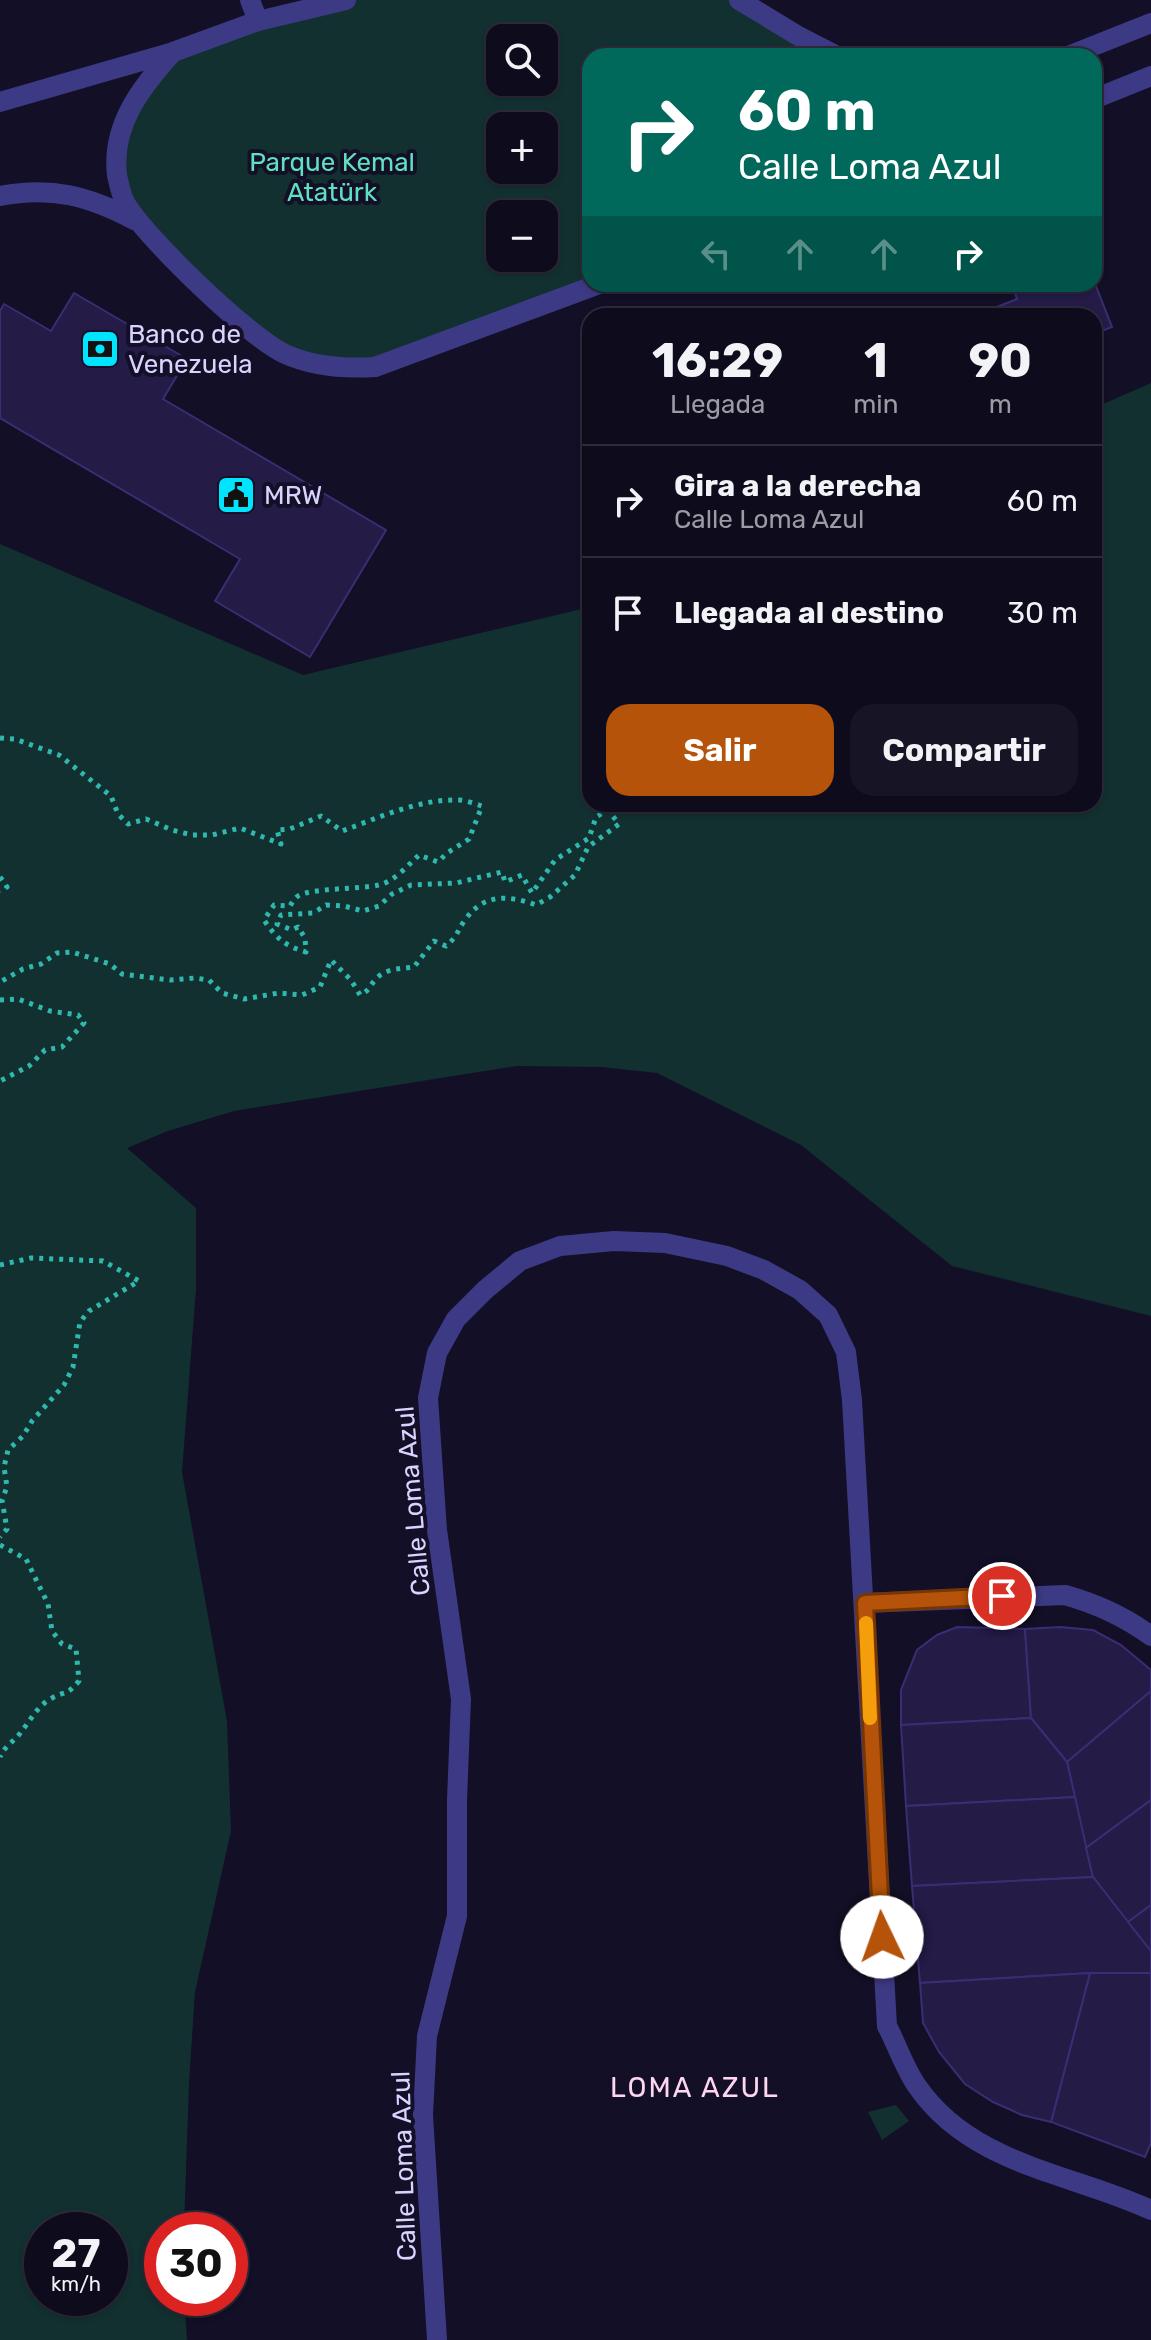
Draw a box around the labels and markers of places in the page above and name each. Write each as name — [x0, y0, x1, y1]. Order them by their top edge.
place label: Banco de Venezuela — [128, 319, 253, 380]
bank icon: Banco de Venezuela — [79, 328, 121, 370]
public building icon: MRW — [215, 474, 257, 516]
place label: MRW — [264, 480, 322, 511]
pin — [968, 1562, 1036, 1630]

